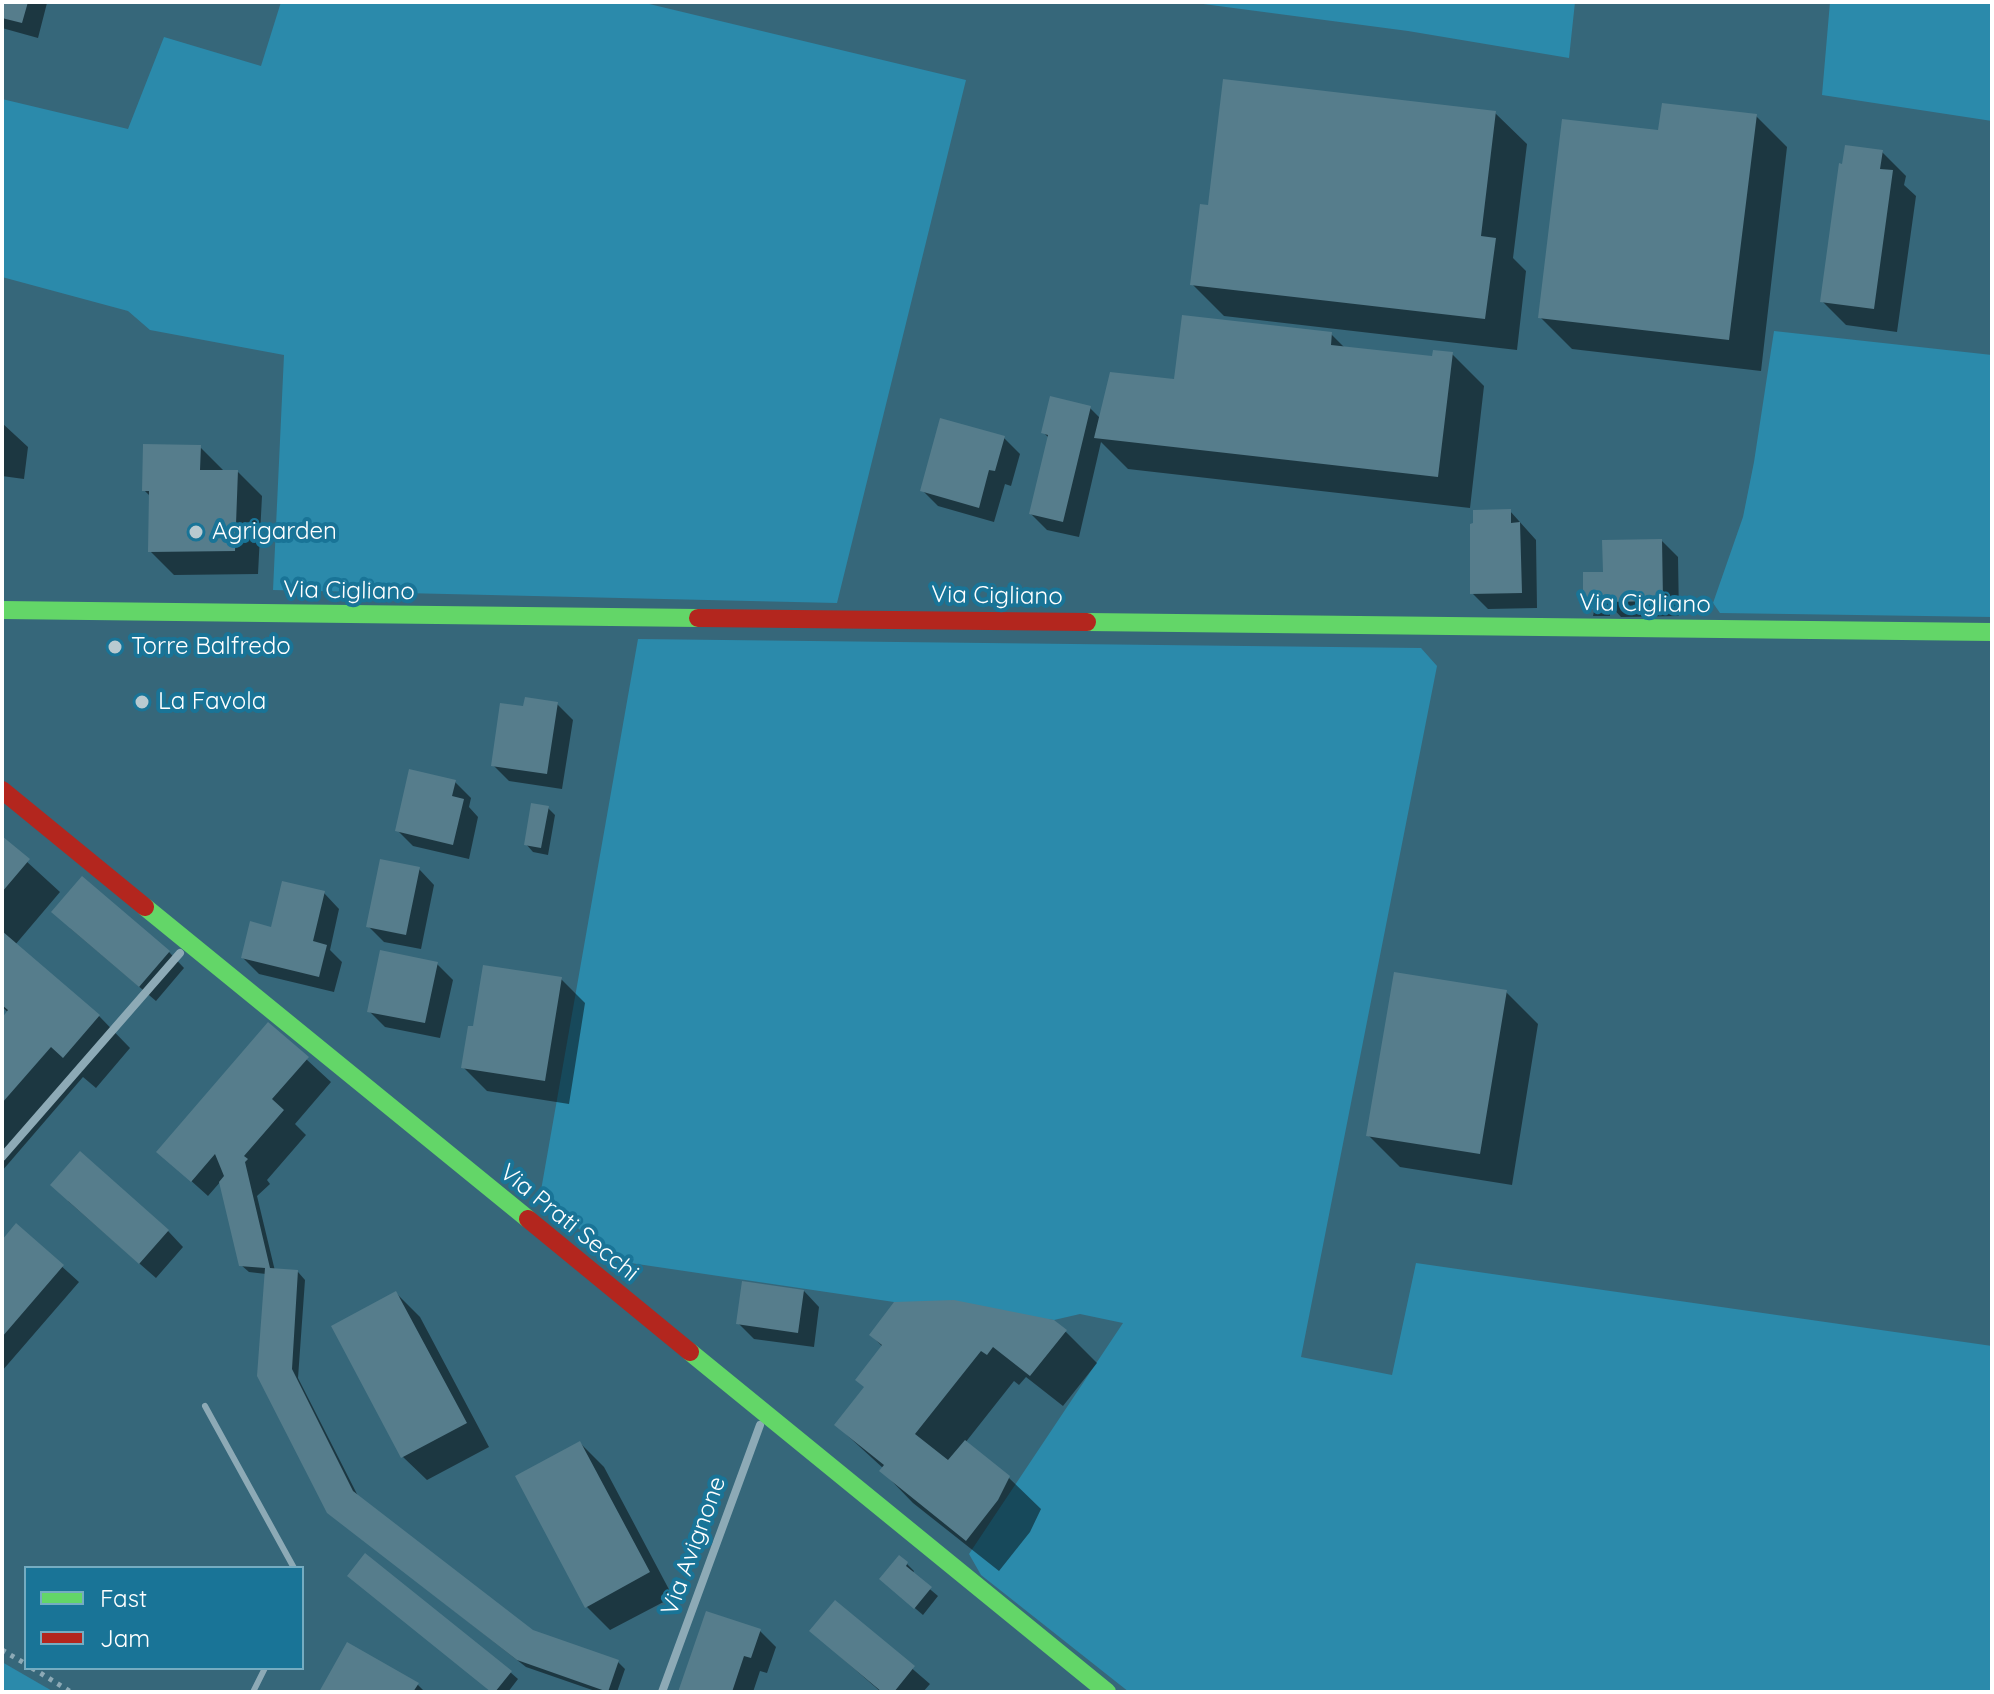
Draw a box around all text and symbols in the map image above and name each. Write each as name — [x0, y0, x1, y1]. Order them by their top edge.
place label: Agrigarden — [212, 518, 337, 546]
marker: Agrigarden — [187, 523, 205, 541]
street label: Via Cigliano — [283, 575, 415, 607]
street label: Via Cigliano — [931, 580, 1063, 612]
street label: Via Cigliano — [1579, 588, 1711, 620]
place label: Torre Balfredo — [131, 633, 291, 661]
marker: Torre Balfredo — [106, 638, 124, 656]
place label: La Favola — [158, 688, 266, 716]
marker: La Favola — [133, 693, 151, 711]
street label: Via Prati Secchi — [494, 1158, 644, 1288]
street label: Via Avignone — [656, 1473, 732, 1619]
legend — [24, 1566, 304, 1670]
text: Fast — [100, 1583, 147, 1613]
text: Jam — [100, 1623, 150, 1653]

